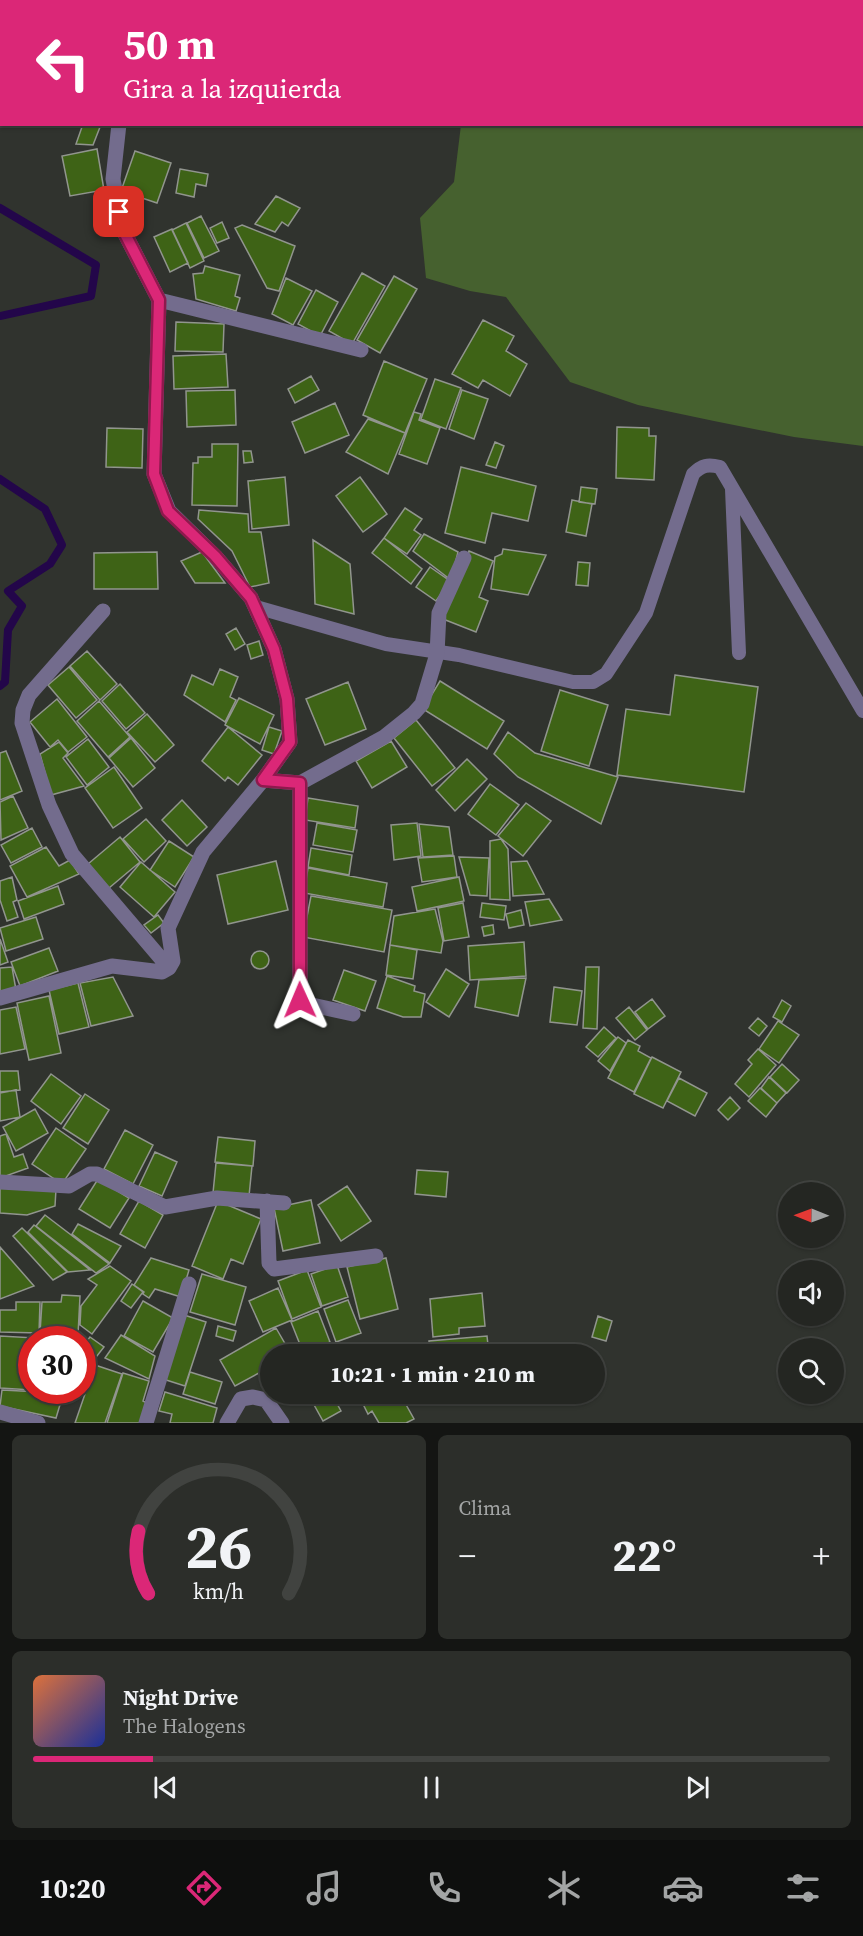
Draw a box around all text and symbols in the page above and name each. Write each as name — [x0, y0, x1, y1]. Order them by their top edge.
text: 50 m — [123, 15, 216, 73]
icon: left — [24, 24, 102, 102]
text: Gira a la izquierda — [123, 70, 341, 107]
pin — [93, 186, 144, 237]
icon: arrive — [102, 195, 135, 228]
position arrow — [268, 968, 332, 1032]
north arrow — [778, 1182, 844, 1248]
map controls — [778, 1182, 844, 1404]
button: sound — [778, 1260, 844, 1326]
speed limit sign: 30 — [18, 1326, 96, 1404]
button: search — [778, 1338, 844, 1404]
text: 10:21 · 1 min · 210 m — [330, 1359, 535, 1389]
text: Clima — [459, 1494, 511, 1522]
text: 26 — [185, 1503, 253, 1589]
text: 22° — [612, 1524, 676, 1586]
text: − — [459, 1533, 476, 1578]
text: + — [812, 1533, 830, 1578]
text: km/h — [193, 1577, 244, 1606]
text: Night Drive — [123, 1682, 238, 1712]
text: The Halogens — [123, 1712, 246, 1740]
icon: previous — [149, 1771, 182, 1804]
icon: pause — [415, 1771, 448, 1804]
icon: next — [681, 1771, 714, 1804]
icon: directions — [183, 1867, 225, 1909]
icon: music — [303, 1867, 345, 1909]
icon: phone — [423, 1867, 465, 1909]
icon: climate — [543, 1867, 585, 1909]
icon: car — [662, 1867, 704, 1909]
icon: filters — [782, 1867, 824, 1909]
text: 10:20 — [39, 1870, 106, 1907]

